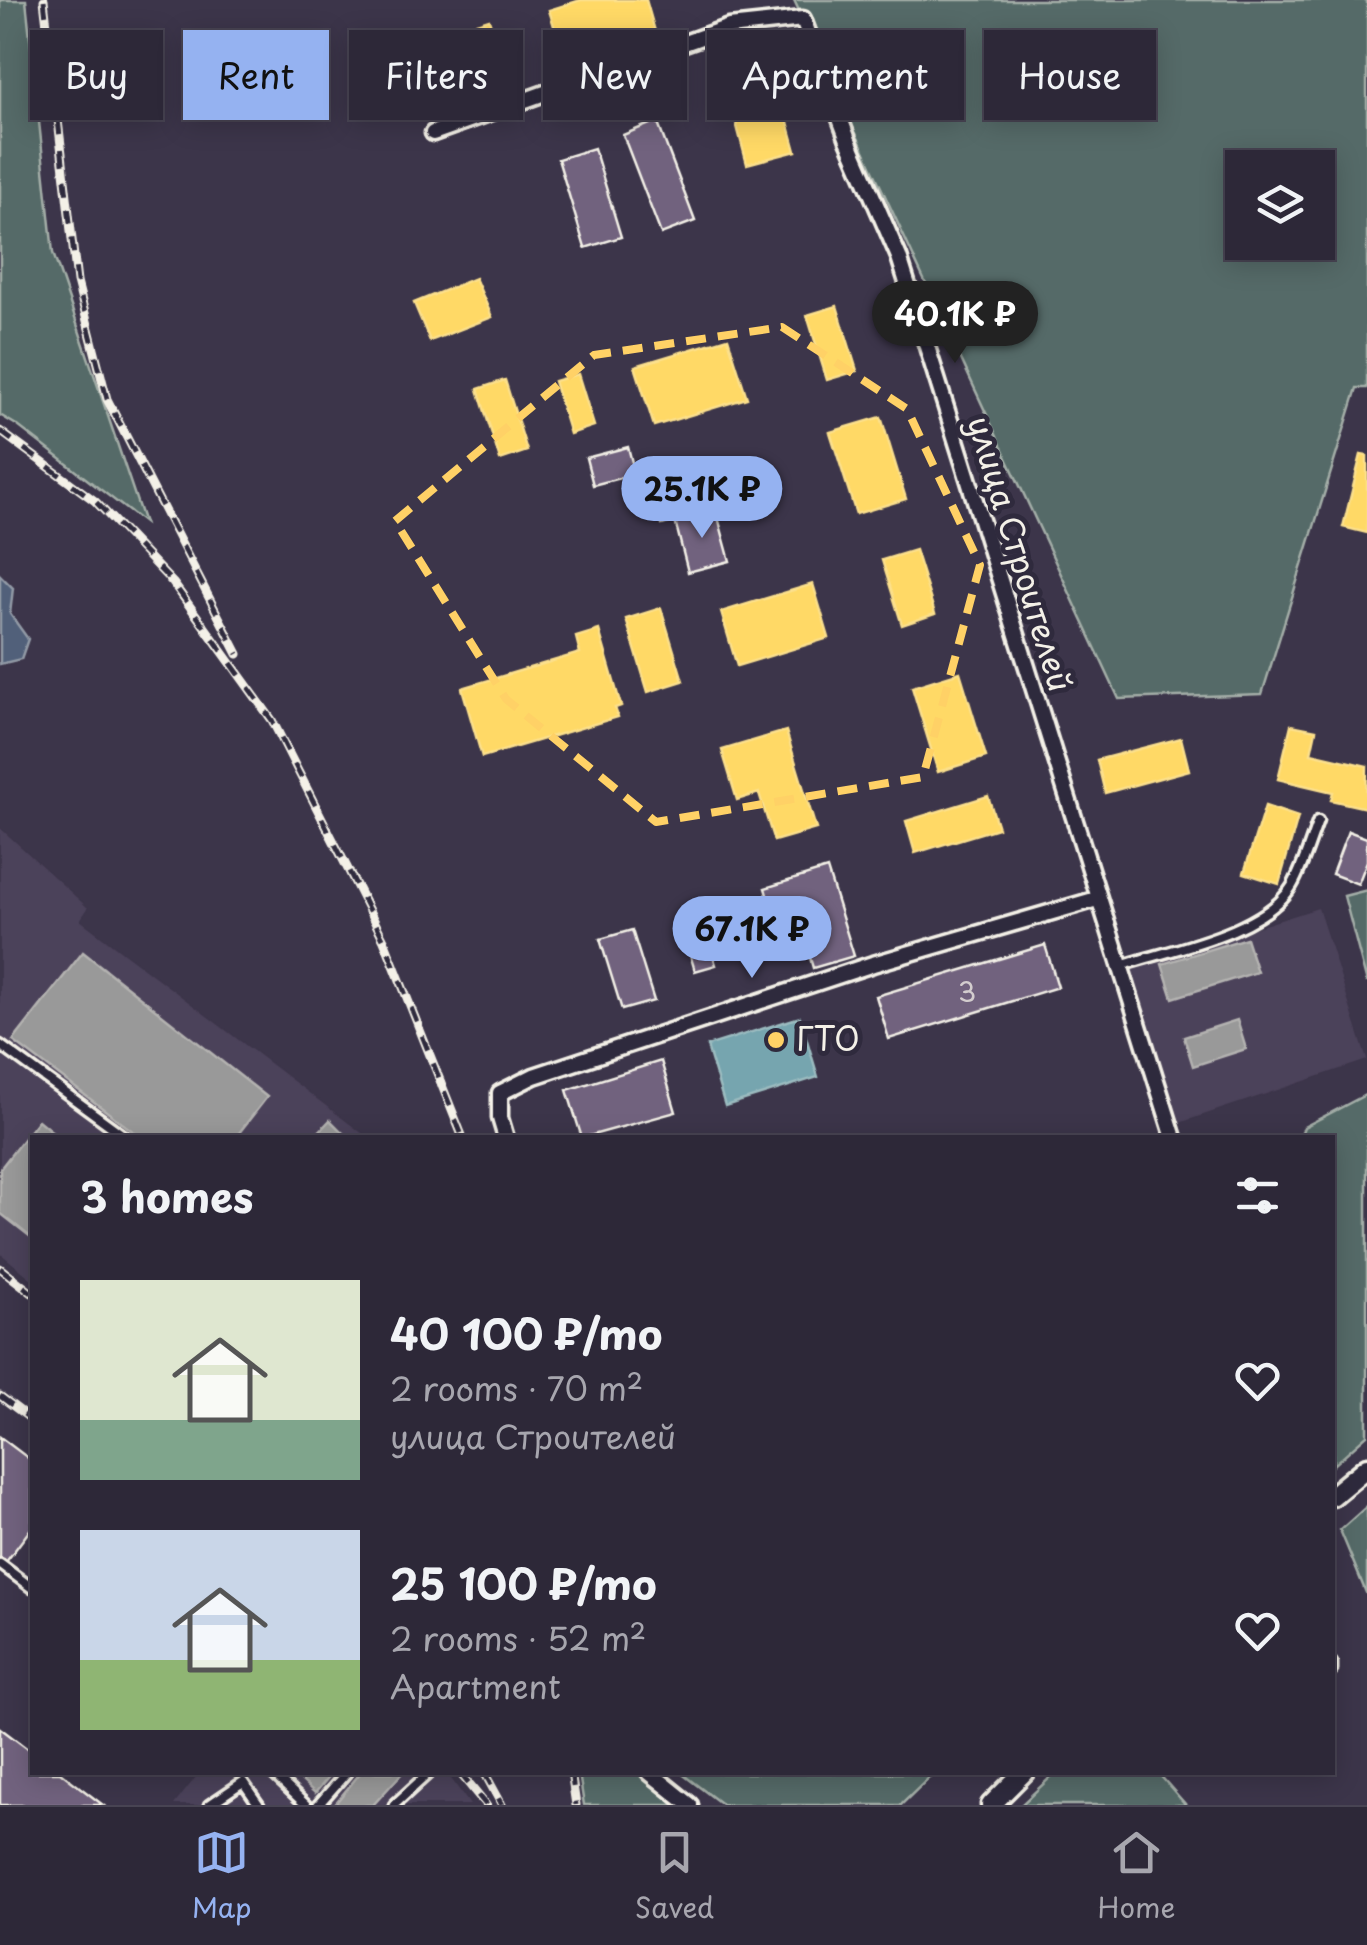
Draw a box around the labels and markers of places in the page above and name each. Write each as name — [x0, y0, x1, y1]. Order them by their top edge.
pin: 40.1K ₽ — [863, 281, 1047, 366]
pin: 25.1K ₽ — [610, 456, 794, 541]
pin: 67.1K ₽ — [660, 896, 844, 981]
place label: ГТО — [796, 1014, 860, 1062]
marker: ГТО — [765, 1029, 787, 1051]

